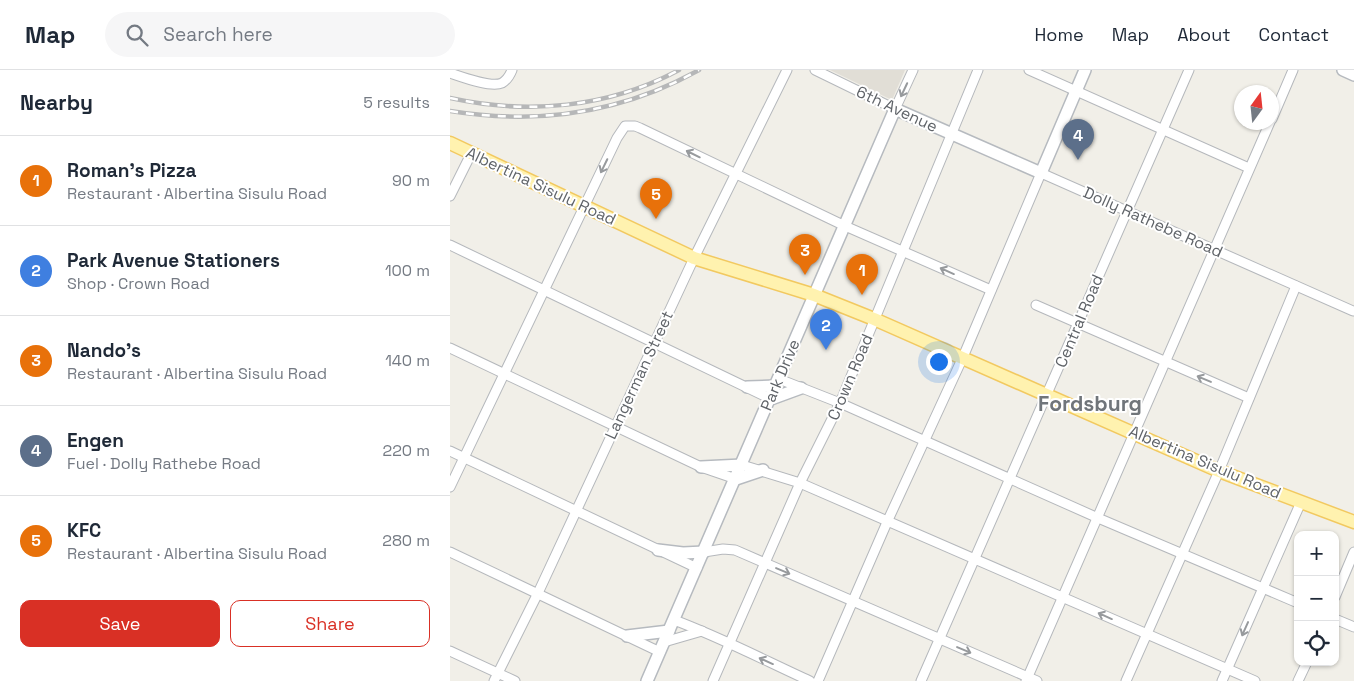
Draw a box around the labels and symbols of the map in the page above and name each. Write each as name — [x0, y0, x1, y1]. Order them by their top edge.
street label: 6th Avenue — [853, 81, 941, 137]
one-way arrow — [899, 82, 909, 97]
north arrow — [1234, 85, 1279, 130]
pin: 4 — [1062, 119, 1094, 160]
street label: Albertina Sisulu Road — [463, 142, 619, 230]
one-way arrow — [685, 149, 700, 159]
one-way arrow — [598, 158, 608, 173]
pin: 5 — [640, 178, 672, 219]
street label: Dolly Rathebe Road — [1080, 182, 1226, 262]
pin: 3 — [789, 234, 821, 275]
pin: 1 — [846, 254, 878, 295]
one-way arrow — [940, 265, 955, 275]
street label: Central Road — [1050, 271, 1108, 371]
street label: Langerman Street — [600, 307, 678, 443]
pin: 2 — [810, 309, 842, 350]
street label: Crown Road — [822, 331, 878, 423]
street label: Park Drive — [756, 336, 804, 414]
your location — [926, 349, 952, 375]
one-way arrow — [1197, 374, 1212, 383]
district label: Fordsburg — [1038, 390, 1142, 417]
street label: Albertina Sisulu Road — [1126, 420, 1284, 504]
one-way arrow — [775, 567, 790, 577]
one-way arrow — [1098, 610, 1113, 620]
one-way arrow — [1240, 621, 1249, 636]
one-way arrow — [956, 645, 971, 655]
one-way arrow — [759, 656, 774, 666]

